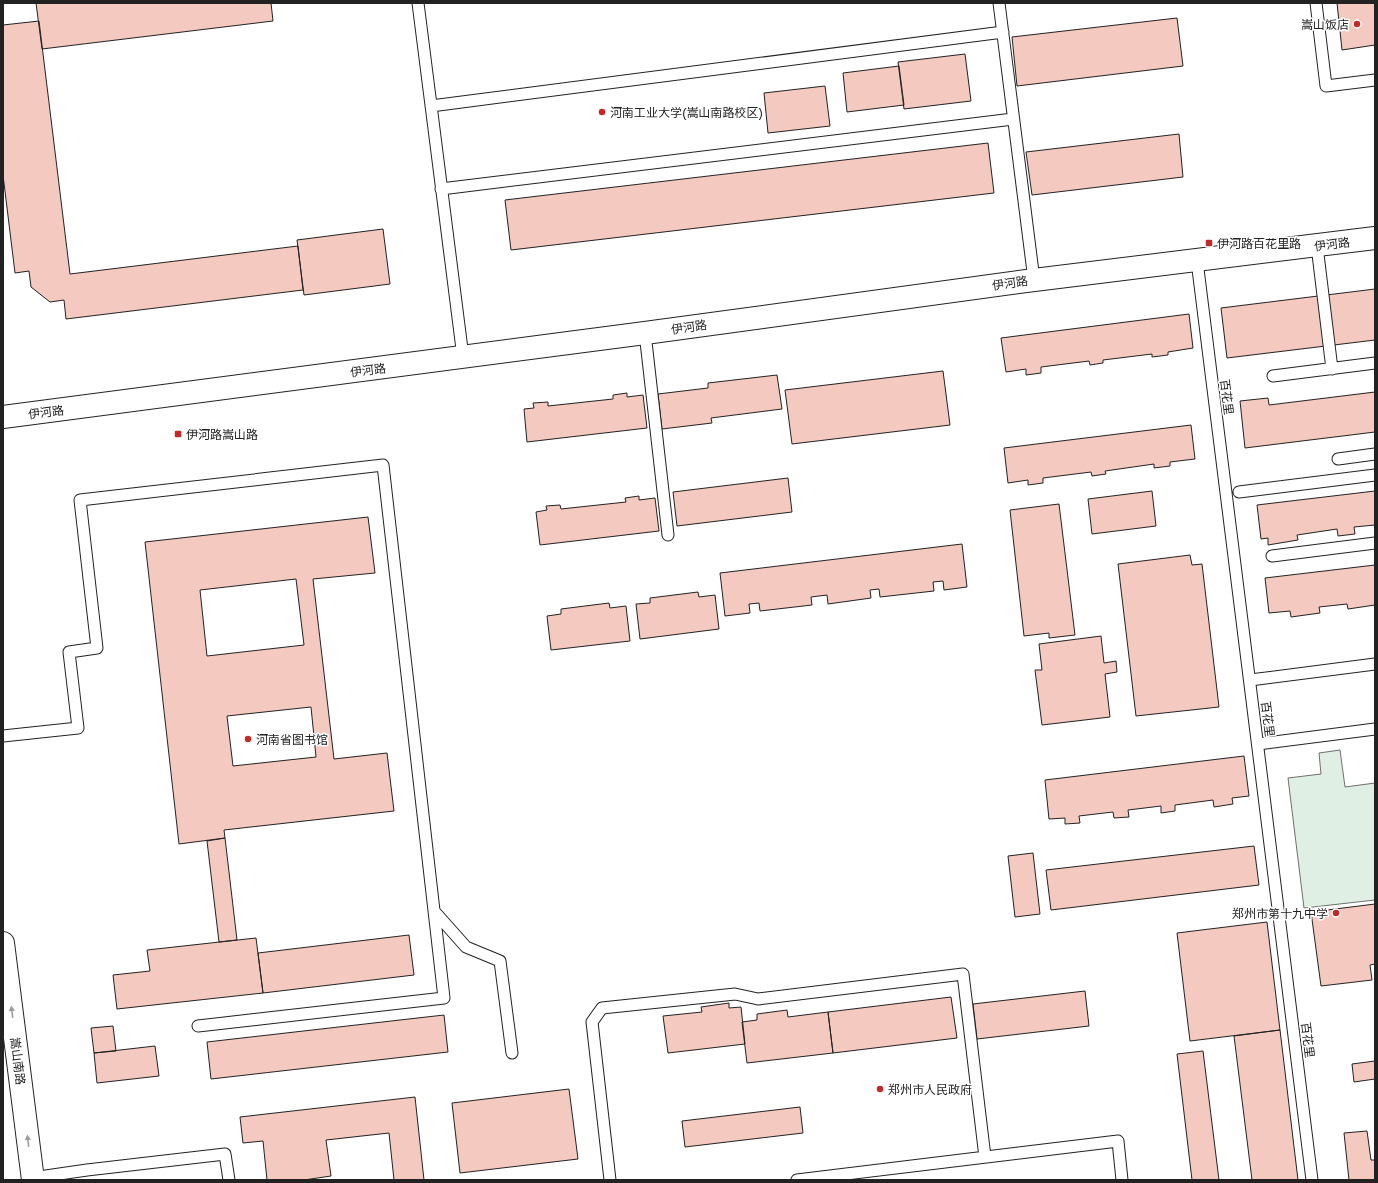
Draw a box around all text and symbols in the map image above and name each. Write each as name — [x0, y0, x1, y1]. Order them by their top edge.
place label: 嵩山饭店 — [1301, 17, 1349, 32]
marker: 嵩山饭店 — [1352, 19, 1362, 29]
place label: 河南工业大学(嵩山南路校区) — [610, 105, 763, 120]
marker: 河南工业大学(嵩山南路校区) — [597, 107, 607, 117]
street label: 伊河路 — [1313, 234, 1351, 254]
place label: 伊河路百花里路 — [1217, 236, 1301, 251]
marker: 伊河路百花里路 — [1204, 238, 1214, 248]
street label: 伊河路 — [991, 273, 1029, 293]
street label: 伊河路 — [670, 317, 708, 337]
street label: 伊河路 — [349, 360, 387, 380]
street label: 百花里 — [1217, 378, 1237, 416]
street label: 伊河路 — [27, 402, 65, 422]
place label: 伊河路嵩山路 — [186, 427, 258, 442]
marker: 伊河路嵩山路 — [173, 429, 183, 439]
street label: 百花里 — [1258, 700, 1278, 738]
place label: 河南省图书馆 — [256, 732, 328, 747]
marker: 河南省图书馆 — [243, 734, 253, 744]
place label: 郑州市第十九中学 — [1232, 906, 1328, 921]
marker: 郑州市第十九中学 — [1331, 908, 1341, 918]
one-way arrow — [9, 1006, 15, 1018]
street label: 百花里 — [1298, 1021, 1318, 1059]
street label: 嵩山南路 — [8, 1036, 28, 1086]
place label: 郑州市人民政府 — [888, 1082, 972, 1097]
marker: 郑州市人民政府 — [875, 1084, 885, 1094]
one-way arrow — [25, 1135, 31, 1147]

